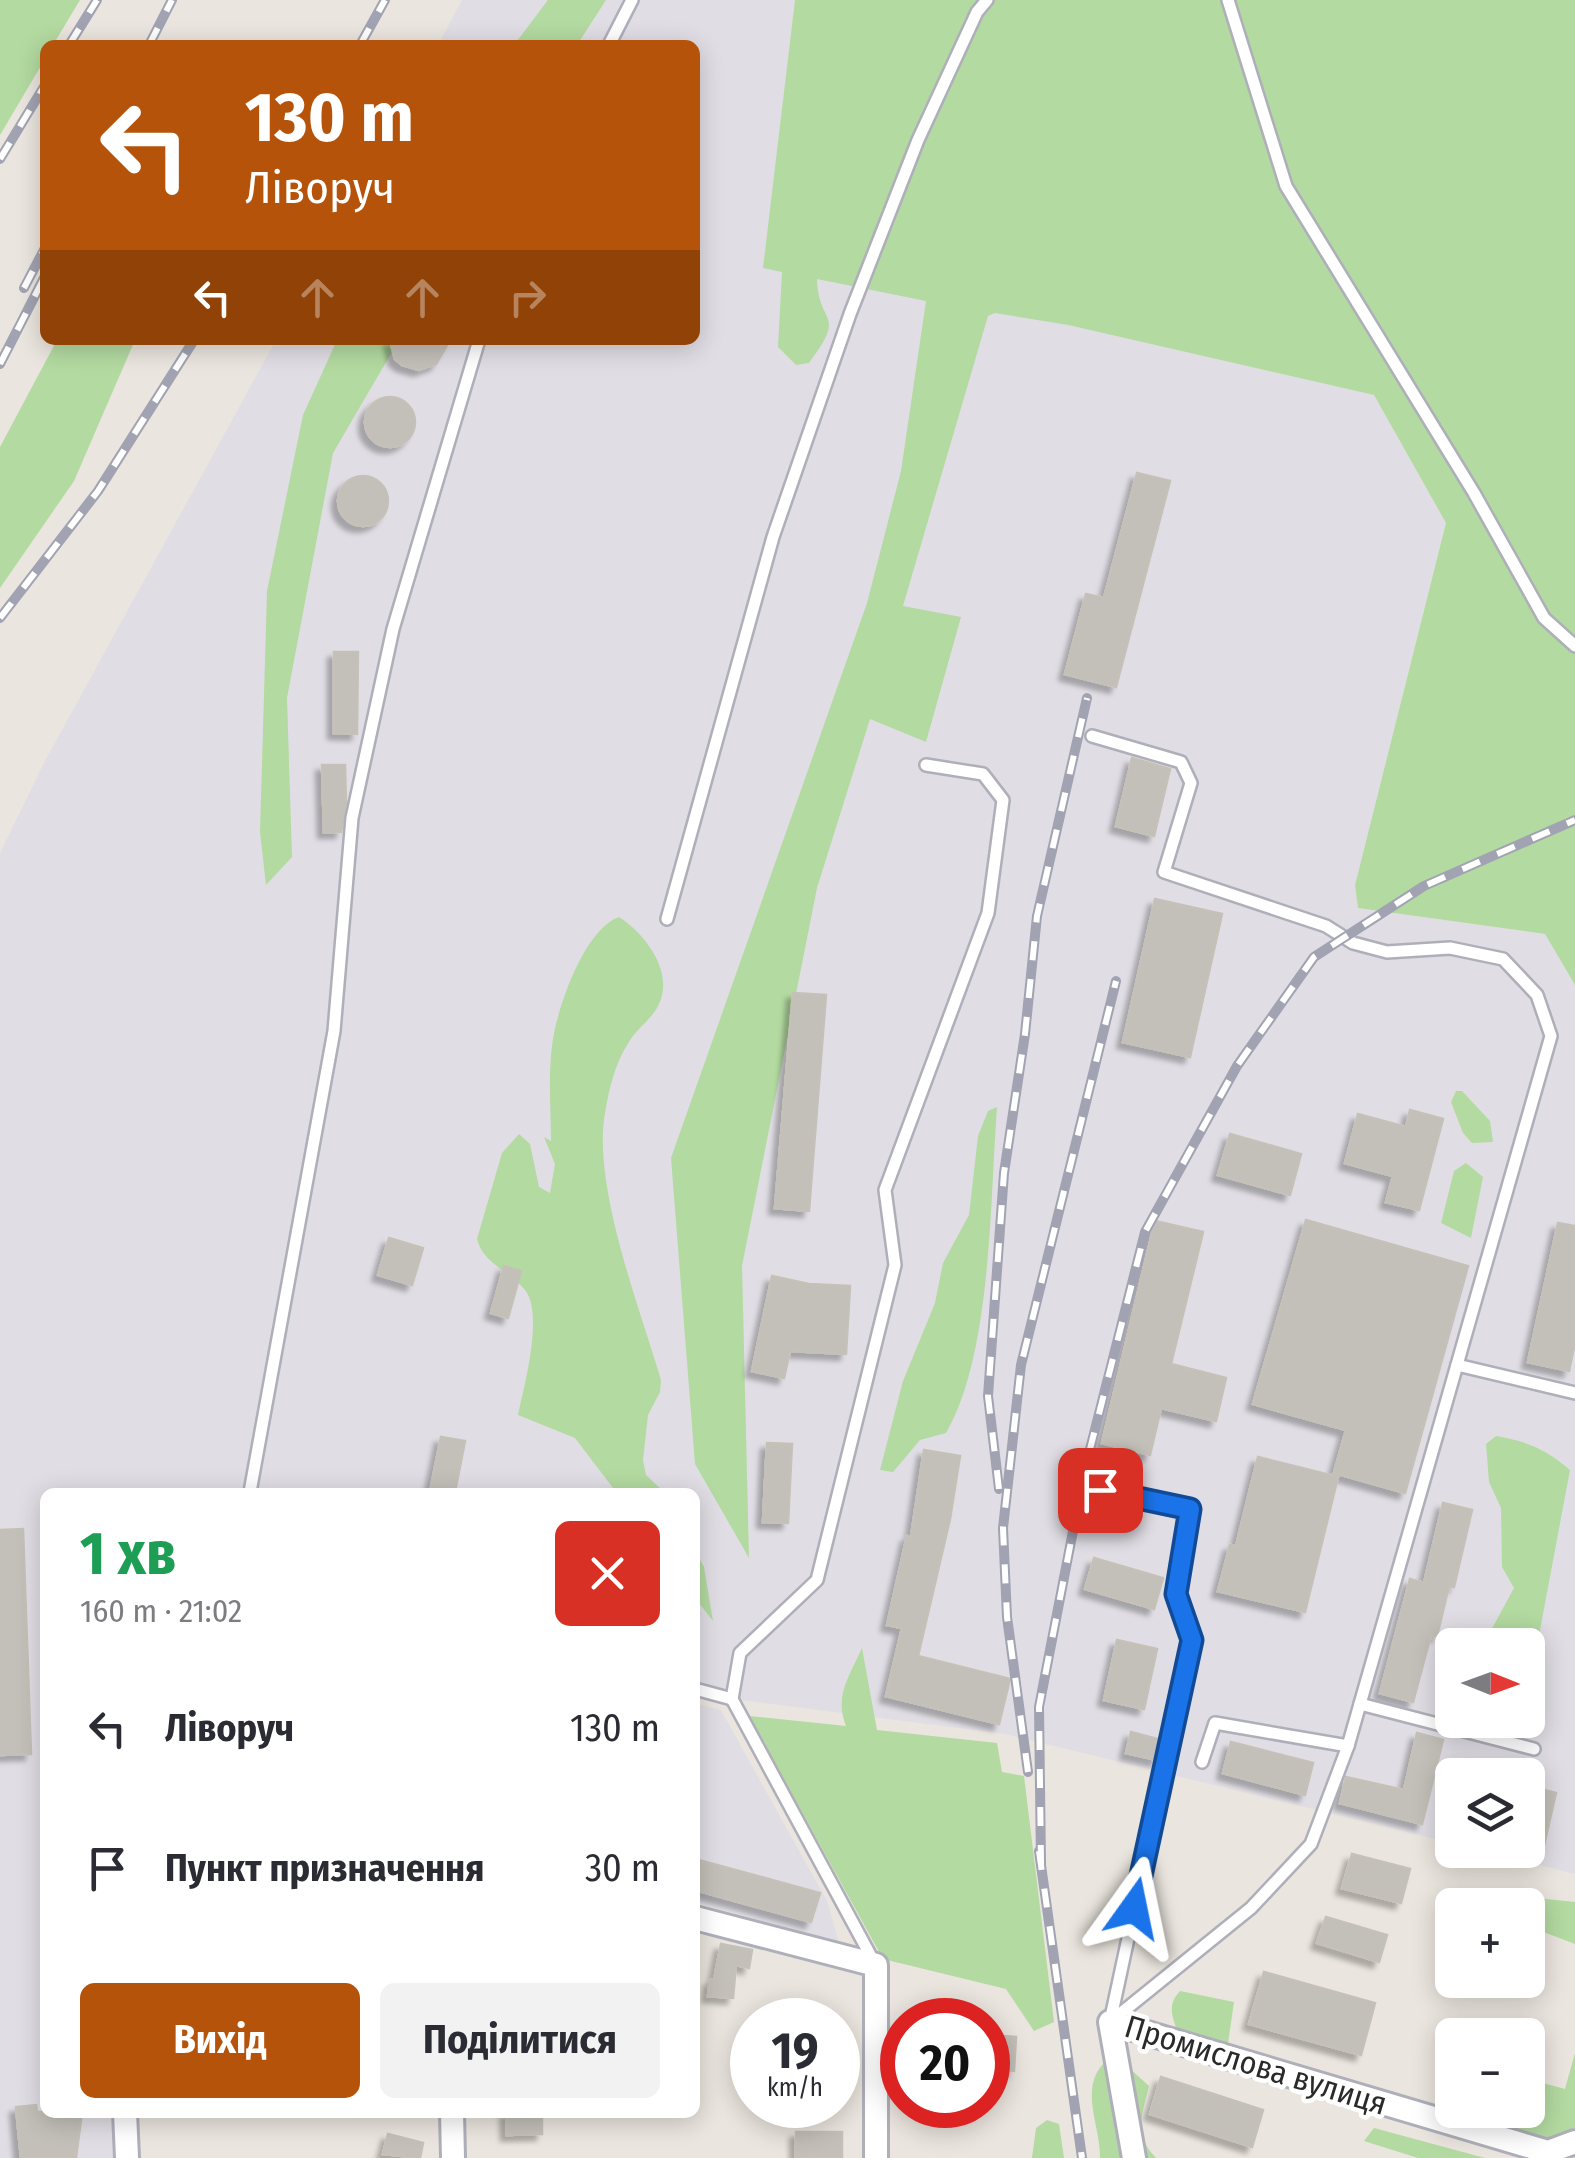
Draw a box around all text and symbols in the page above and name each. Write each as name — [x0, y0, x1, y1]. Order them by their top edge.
text: 130 m — [245, 76, 414, 160]
icon: left — [80, 80, 210, 210]
text: Ліворуч — [245, 161, 395, 215]
icon: left — [185, 270, 240, 325]
icon: ahead — [290, 270, 345, 325]
icon: ahead — [395, 270, 450, 325]
icon: right — [500, 270, 555, 325]
pin — [1058, 1448, 1143, 1533]
icon: arrive — [1073, 1463, 1128, 1518]
text: 1 хв — [80, 1518, 176, 1590]
button: close — [555, 1521, 660, 1626]
text: 160 m · 21:02 — [80, 1592, 242, 1630]
north arrow — [1435, 1628, 1545, 1738]
map controls — [1435, 1628, 1545, 2128]
icon: left — [80, 1701, 135, 1756]
text: Ліворуч — [165, 1705, 294, 1751]
text: 130 m — [570, 1705, 660, 1751]
button: layers — [1435, 1758, 1545, 1868]
icon: arrive — [80, 1841, 135, 1896]
text: Пункт призначення — [165, 1845, 484, 1891]
text: 30 m — [585, 1845, 660, 1891]
position arrow — [1082, 1856, 1186, 1960]
button: + — [1435, 1888, 1545, 1998]
button: Вихід — [80, 1983, 360, 2098]
button: Поділитися — [380, 1983, 660, 2098]
speed limit sign: 20 — [880, 1998, 1010, 2128]
street label: Промислова вулиця — [1121, 2007, 1391, 2123]
button: − — [1435, 2018, 1545, 2128]
text: 19 — [771, 2021, 818, 2081]
text: km/h — [767, 2073, 823, 2103]

